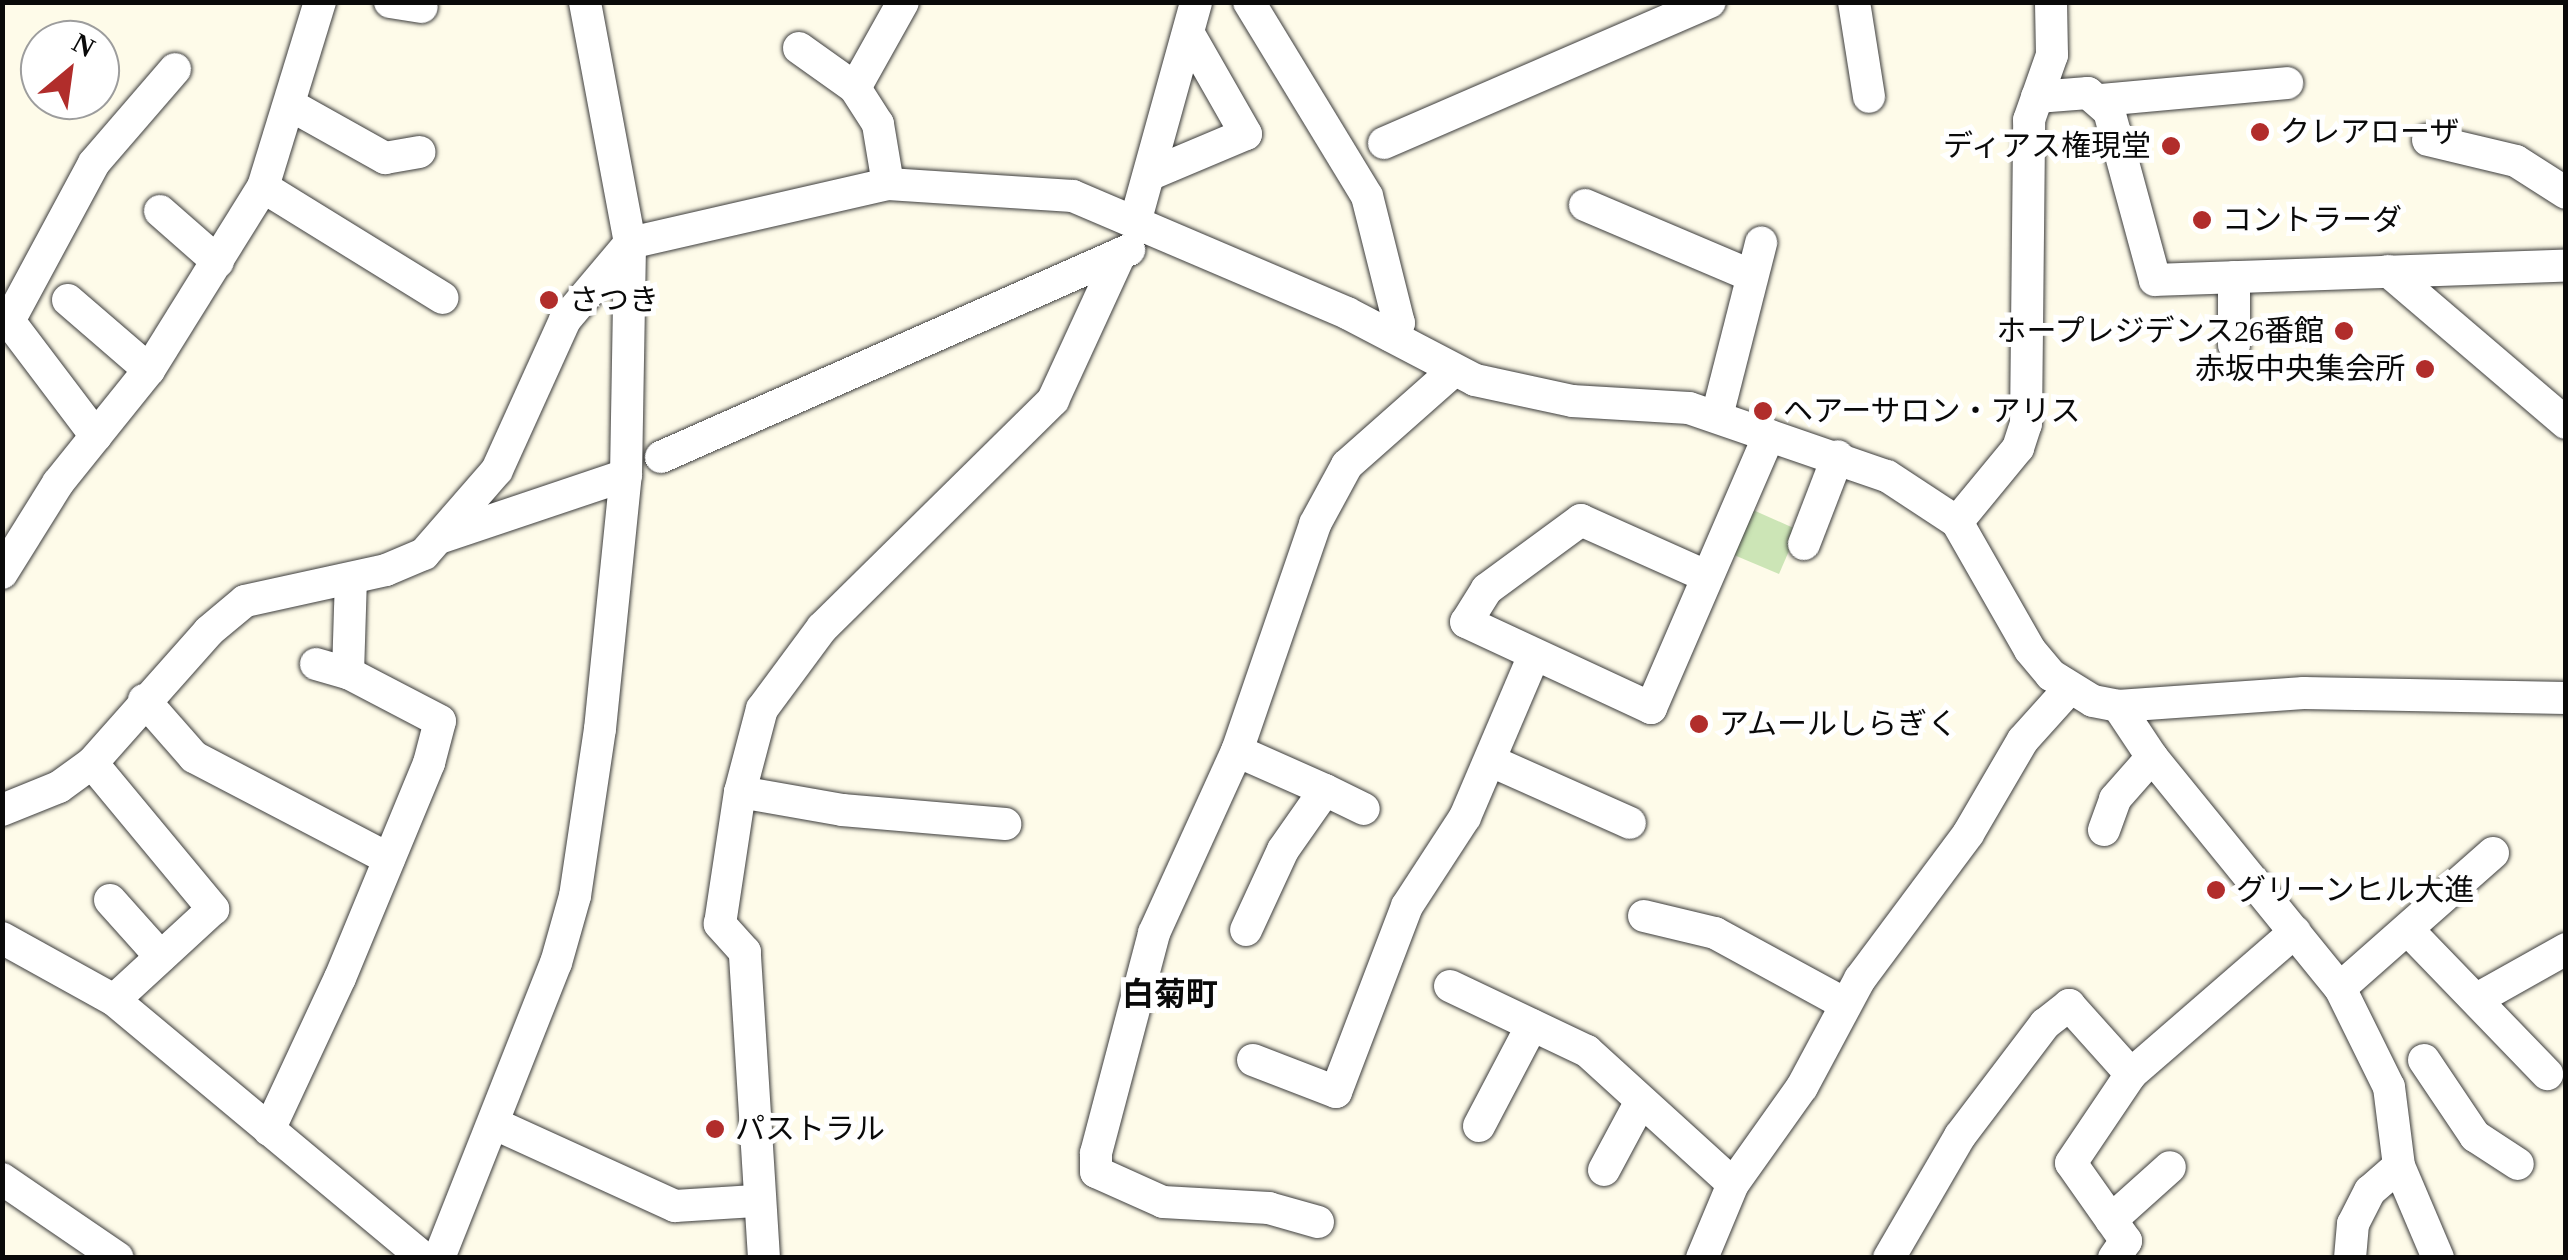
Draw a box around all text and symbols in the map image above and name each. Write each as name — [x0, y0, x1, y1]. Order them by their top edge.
north arrow — [20, 20, 120, 120]
text: N — [67, 27, 100, 64]
place label: クレアローザ — [2280, 114, 2460, 150]
marker: クレアローザ — [2249, 121, 2271, 143]
place label: ディアス権現堂 — [1941, 128, 2151, 164]
marker: ディアス権現堂 — [2160, 135, 2182, 157]
place label: コントラーダ — [2222, 202, 2402, 238]
marker: コントラーダ — [2191, 209, 2213, 231]
place label: さつき — [569, 282, 659, 318]
marker: さつき — [538, 289, 560, 311]
place label: ホープレジデンス26番館 — [1994, 313, 2324, 349]
marker: ホープレジデンス26番館 — [2333, 320, 2355, 342]
place label: 赤坂中央集会所 — [2195, 351, 2405, 387]
marker: 赤坂中央集会所 — [2414, 358, 2436, 380]
place label: ヘアーサロン・アリス — [1783, 393, 2081, 429]
marker: ヘアーサロン・アリス — [1752, 400, 1774, 422]
place label: アムールしらぎく — [1719, 706, 1959, 742]
marker: アムールしらぎく — [1688, 713, 1710, 735]
place label: グリーンヒル大進 — [2236, 872, 2476, 908]
marker: グリーンヒル大進 — [2205, 879, 2227, 901]
district label: 白菊町 — [1122, 975, 1218, 1013]
place label: パストラル — [735, 1111, 885, 1147]
marker: パストラル — [704, 1118, 726, 1140]

